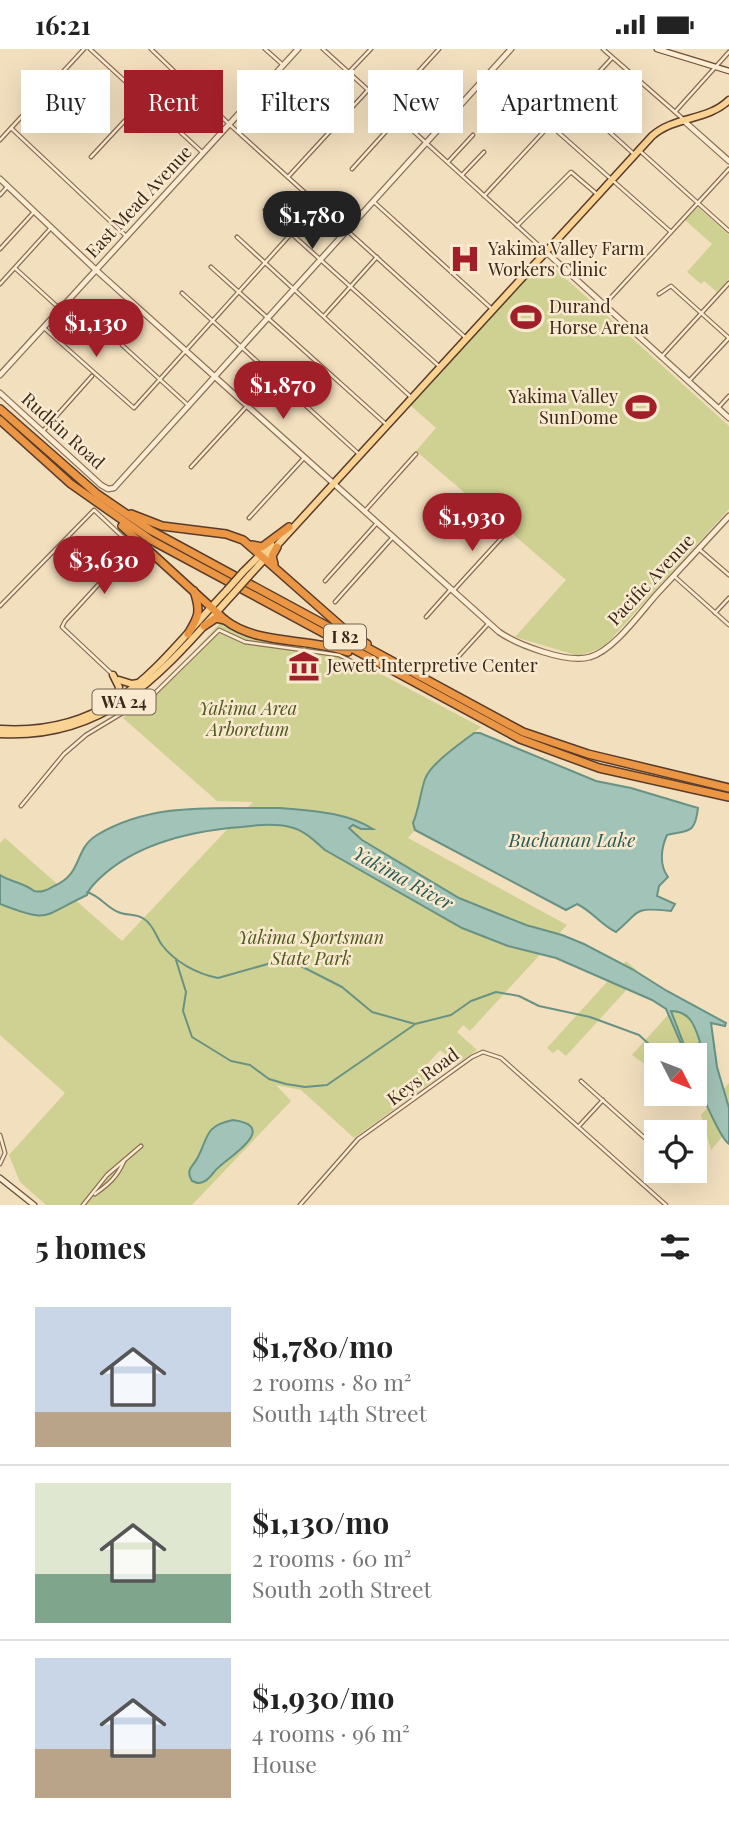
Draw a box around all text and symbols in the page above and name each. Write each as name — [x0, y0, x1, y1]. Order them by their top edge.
text: 16:21 — [35, 7, 91, 42]
chip: Buy — [21, 70, 110, 133]
chip: Rent — [124, 70, 223, 133]
chip: Filters — [237, 70, 354, 133]
chip: New — [368, 70, 463, 133]
chip: Apartment — [477, 70, 642, 133]
street label: East Mead Avenue — [80, 140, 197, 263]
pin: $1,780 — [255, 191, 369, 251]
text: $1,780 — [279, 198, 345, 229]
place label: Yakima Valley Farm Workers Clinic — [487, 236, 645, 281]
hospital icon: Yakima Valley Farm Workers Clinic — [448, 242, 482, 276]
place label: Durand Horse Arena — [549, 294, 649, 339]
pin: $1,130 — [39, 299, 153, 359]
sports icon: Durand Horse Arena — [509, 300, 543, 334]
text: $1,130 — [65, 306, 127, 337]
pin: $1,870 — [226, 361, 340, 421]
text: $1,870 — [250, 368, 316, 399]
place label: Yakima Valley SunDome — [507, 384, 618, 429]
street label: Rudkin Road — [17, 387, 111, 474]
sports icon: Yakima Valley SunDome — [624, 390, 658, 424]
pin: $1,930 — [415, 493, 529, 553]
text: $1,930 — [439, 500, 505, 531]
street label: Pacific Avenue — [602, 528, 699, 630]
pin: $3,630 — [47, 537, 161, 596]
text: $3,630 — [69, 543, 139, 574]
road number: I 82 — [324, 625, 366, 649]
museum icon: Jewett Interpretive Center — [287, 649, 321, 683]
place label: Jewett Interpretive Center — [326, 653, 538, 677]
road number: WA 24 — [92, 689, 156, 715]
park label: Yakima Area Arboretum — [199, 696, 297, 741]
water label: Buchanan Lake — [508, 826, 635, 852]
water label: Yakima River — [349, 839, 459, 916]
park label: Yakima Sportsman State Park — [238, 925, 384, 970]
street label: Keys Road — [382, 1042, 464, 1110]
north arrow — [644, 1043, 707, 1106]
map controls — [644, 1043, 707, 1183]
button: locate — [644, 1120, 707, 1183]
text: 5 homes — [35, 1227, 146, 1267]
icon: filters — [656, 1228, 694, 1266]
text: $1,780/mo — [252, 1326, 393, 1366]
icon: home — [91, 1335, 175, 1419]
text: 2 rooms · 80 m² — [252, 1366, 412, 1397]
text: South 14th Street — [252, 1397, 427, 1428]
text: $1,130/mo — [252, 1502, 389, 1542]
icon: home — [91, 1511, 175, 1595]
text: 2 rooms · 60 m² — [252, 1542, 412, 1573]
text: South 20th Street — [252, 1573, 432, 1604]
text: $1,930/mo — [252, 1677, 394, 1717]
icon: home — [91, 1686, 175, 1770]
text: 4 rooms · 96 m² — [252, 1717, 410, 1748]
text: House — [252, 1748, 317, 1779]

